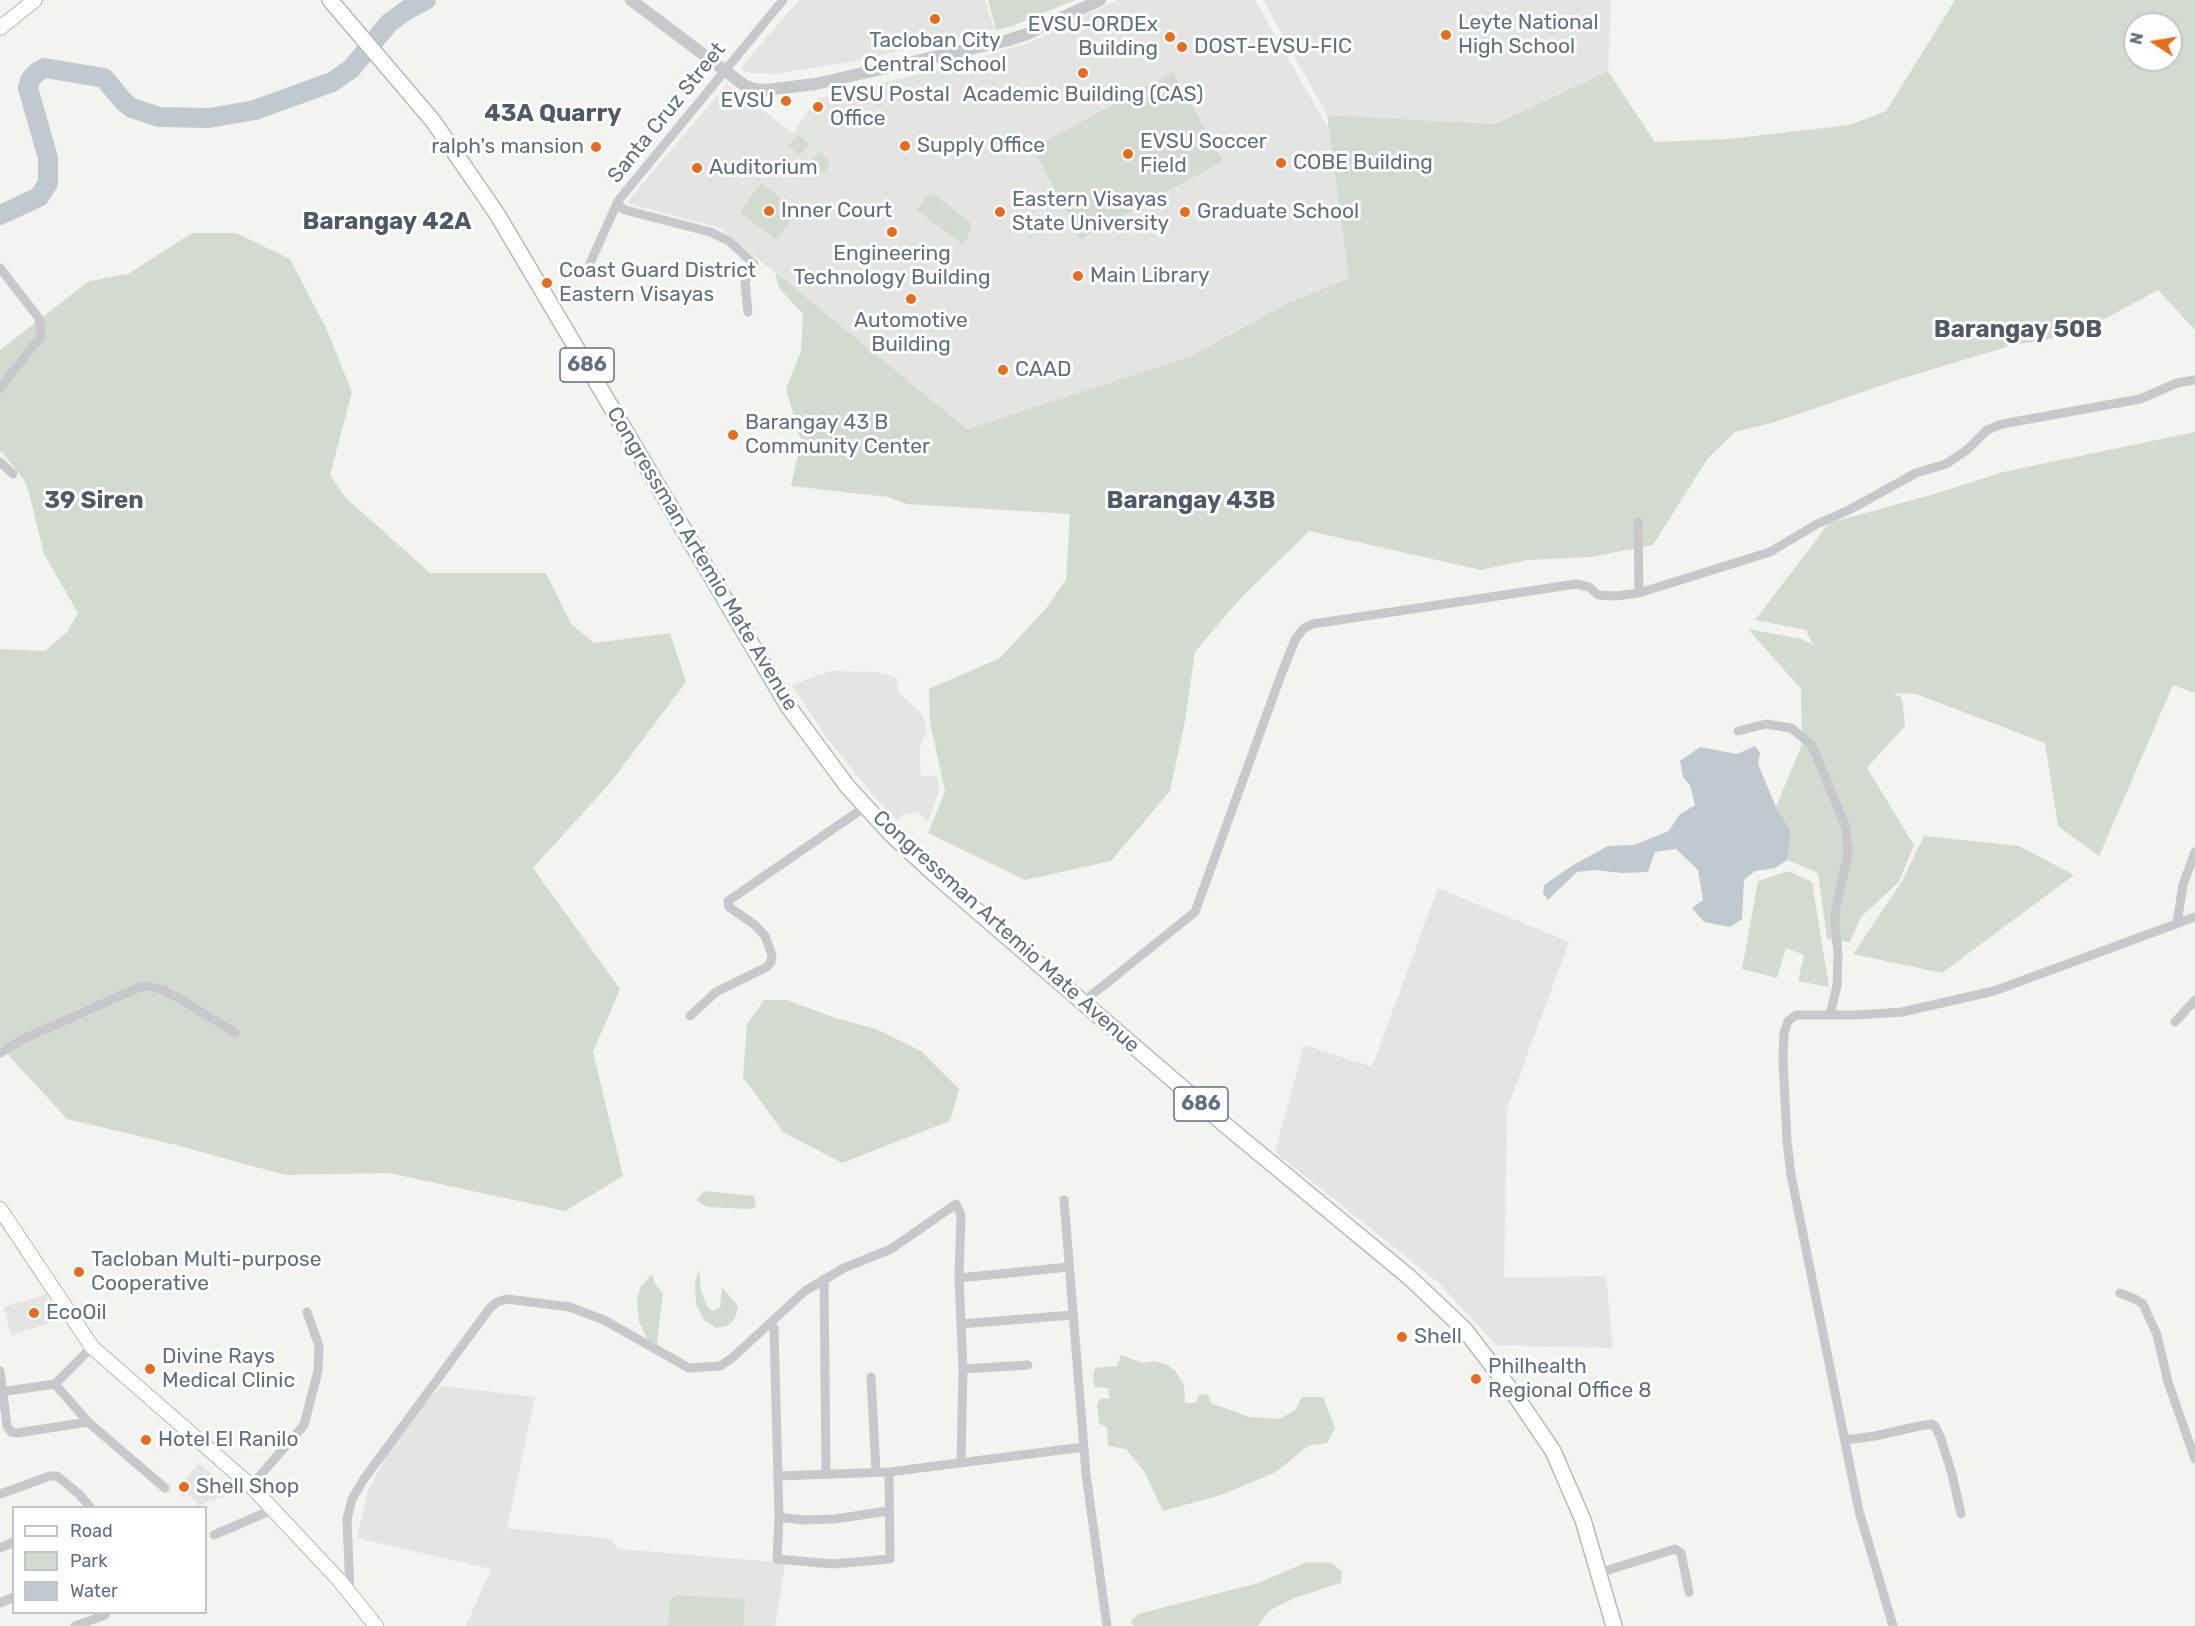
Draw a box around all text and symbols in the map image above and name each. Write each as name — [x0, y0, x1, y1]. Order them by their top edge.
place label: Leyte National High School — [1458, 10, 1599, 60]
marker: Tacloban City Central School — [928, 12, 942, 26]
place label: EVSU-ORDEx Building — [1028, 12, 1158, 62]
north arrow — [2123, 12, 2183, 72]
place label: Tacloban City Central School — [864, 28, 1006, 78]
marker: Leyte National High School — [1439, 28, 1453, 42]
marker: EVSU-ORDEx Building — [1163, 30, 1177, 44]
text: N — [2126, 31, 2147, 46]
place label: DOST-EVSU-FIC — [1194, 34, 1352, 60]
street label: Santa Cruz Street — [603, 38, 731, 188]
marker: DOST-EVSU-FIC — [1175, 40, 1189, 54]
marker: Academic Building (CAS) — [1076, 66, 1090, 80]
place label: EVSU Postal Office — [830, 82, 950, 132]
place label: Academic Building (CAS) — [963, 82, 1203, 108]
place label: EVSU — [720, 88, 774, 114]
marker: EVSU — [779, 94, 793, 108]
district label: 43A Quarry — [484, 100, 622, 128]
marker: EVSU Postal Office — [811, 100, 825, 114]
place label: EVSU Soccer Field — [1140, 129, 1267, 179]
place label: Supply Office — [917, 133, 1045, 159]
place label: ralph's mansion — [431, 134, 584, 160]
marker: Supply Office — [898, 139, 912, 153]
marker: ralph's mansion — [589, 140, 603, 154]
marker: EVSU Soccer Field — [1121, 147, 1135, 161]
place label: COBE Building — [1293, 150, 1433, 176]
place label: Auditorium — [709, 155, 818, 181]
marker: COBE Building — [1274, 156, 1288, 170]
marker: Auditorium — [690, 161, 704, 175]
place label: Eastern Visayas State University — [1012, 187, 1169, 237]
place label: Inner Court — [781, 198, 892, 224]
place label: Graduate School — [1197, 199, 1359, 225]
marker: Inner Court — [762, 204, 776, 218]
marker: Eastern Visayas State University — [993, 205, 1007, 219]
marker: Graduate School — [1178, 205, 1192, 219]
district label: Barangay 42A — [303, 208, 471, 236]
marker: Engineering Technology Building — [885, 225, 899, 239]
place label: Engineering Technology Building — [793, 241, 991, 291]
place label: Coast Guard District Eastern Visayas — [559, 258, 756, 308]
place label: Main Library — [1090, 263, 1210, 289]
marker: Main Library — [1071, 269, 1085, 283]
marker: Coast Guard District Eastern Visayas — [540, 276, 554, 290]
marker: Automotive Building — [904, 292, 918, 306]
place label: Automotive Building — [854, 308, 968, 358]
district label: Barangay 50B — [1934, 316, 2102, 344]
road number: 686 — [560, 348, 614, 382]
place label: CAAD — [1015, 357, 1071, 383]
marker: CAAD — [996, 363, 1010, 377]
street label: Congressman Artemio Mate Avenue — [601, 402, 803, 716]
place label: Barangay 43 B Community Center — [745, 410, 930, 460]
marker: Barangay 43 B Community Center — [726, 428, 740, 442]
district label: 39 Siren — [44, 487, 144, 515]
district label: Barangay 43B — [1107, 487, 1275, 515]
street label: Congressman Artemio Mate Avenue — [867, 805, 1145, 1059]
road number: 686 — [1174, 1087, 1228, 1121]
place label: Tacloban Multi-purpose Cooperative — [91, 1247, 322, 1297]
marker: Tacloban Multi-purpose Cooperative — [72, 1265, 86, 1279]
place label: EcoOil — [46, 1300, 107, 1326]
marker: EcoOil — [27, 1306, 41, 1320]
place label: Shell — [1414, 1324, 1462, 1350]
marker: Shell — [1395, 1330, 1409, 1344]
place label: Divine Rays Medical Clinic — [162, 1344, 295, 1394]
place label: Philhealth Regional Office 8 — [1488, 1354, 1652, 1404]
marker: Divine Rays Medical Clinic — [143, 1362, 157, 1376]
marker: Philhealth Regional Office 8 — [1469, 1372, 1483, 1386]
place label: Hotel El Ranilo — [158, 1427, 298, 1453]
marker: Hotel El Ranilo — [139, 1433, 153, 1447]
place label: Shell Shop — [196, 1474, 299, 1500]
marker: Shell Shop — [177, 1480, 191, 1494]
legend — [12, 1506, 207, 1614]
text: Road — [70, 1520, 113, 1542]
text: Park — [70, 1550, 107, 1572]
text: Water — [70, 1580, 118, 1602]

